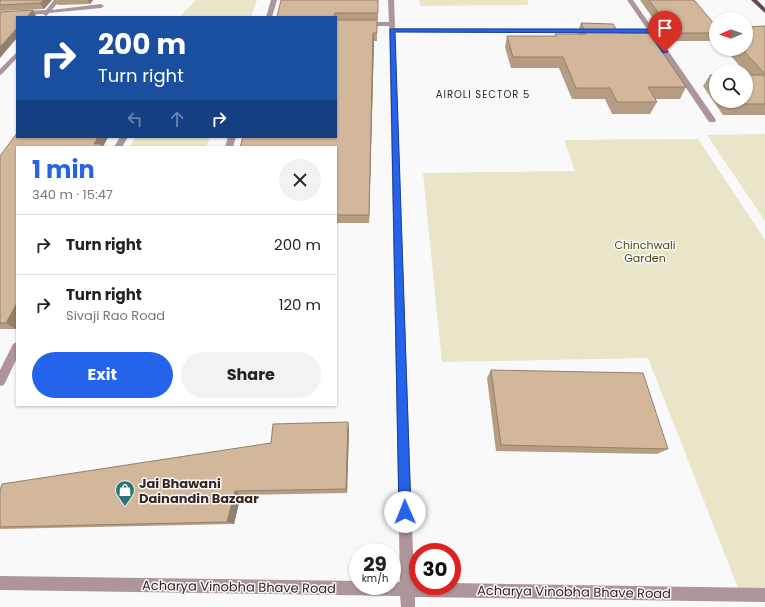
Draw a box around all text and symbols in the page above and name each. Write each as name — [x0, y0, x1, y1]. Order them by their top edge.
pin — [648, 11, 682, 52]
north arrow — [709, 12, 753, 56]
map controls — [709, 12, 753, 108]
icon: arrive — [654, 17, 676, 39]
text: 200 m — [98, 25, 186, 64]
icon: right — [32, 32, 84, 84]
text: Turn right — [98, 63, 184, 88]
button: search — [709, 64, 753, 108]
district label: AIROLI SECTOR 5 — [436, 87, 530, 102]
icon: left — [124, 108, 146, 130]
icon: ahead — [166, 108, 188, 130]
icon: right — [208, 108, 230, 130]
text: 1 min — [32, 153, 95, 186]
button: close — [279, 159, 321, 201]
text: 340 m · 15:47 — [32, 185, 113, 204]
icon: right — [32, 234, 54, 256]
text: Turn right — [66, 234, 142, 255]
text: 200 m — [274, 234, 321, 255]
park label: Chinchwali Garden — [615, 237, 676, 266]
text: Turn right — [66, 284, 142, 305]
icon: right — [32, 294, 54, 316]
text: 120 m — [279, 294, 321, 315]
text: Sivaji Rao Road — [66, 306, 165, 325]
button: Exit — [32, 352, 173, 398]
button: Share — [181, 352, 321, 398]
place label: Jai Bhawani Dainandin Bazaar — [139, 474, 259, 508]
shop icon: Jai Bhawani Dainandin Bazaar — [114, 479, 136, 507]
position arrow — [384, 491, 426, 533]
speed limit sign: 30 — [409, 543, 461, 595]
text: 29 — [363, 550, 387, 578]
text: km/h — [362, 571, 388, 586]
street label: Acharya Vinobha Bhave Road — [142, 576, 336, 598]
street label: Acharya Vinobha Bhave Road — [477, 581, 671, 603]

